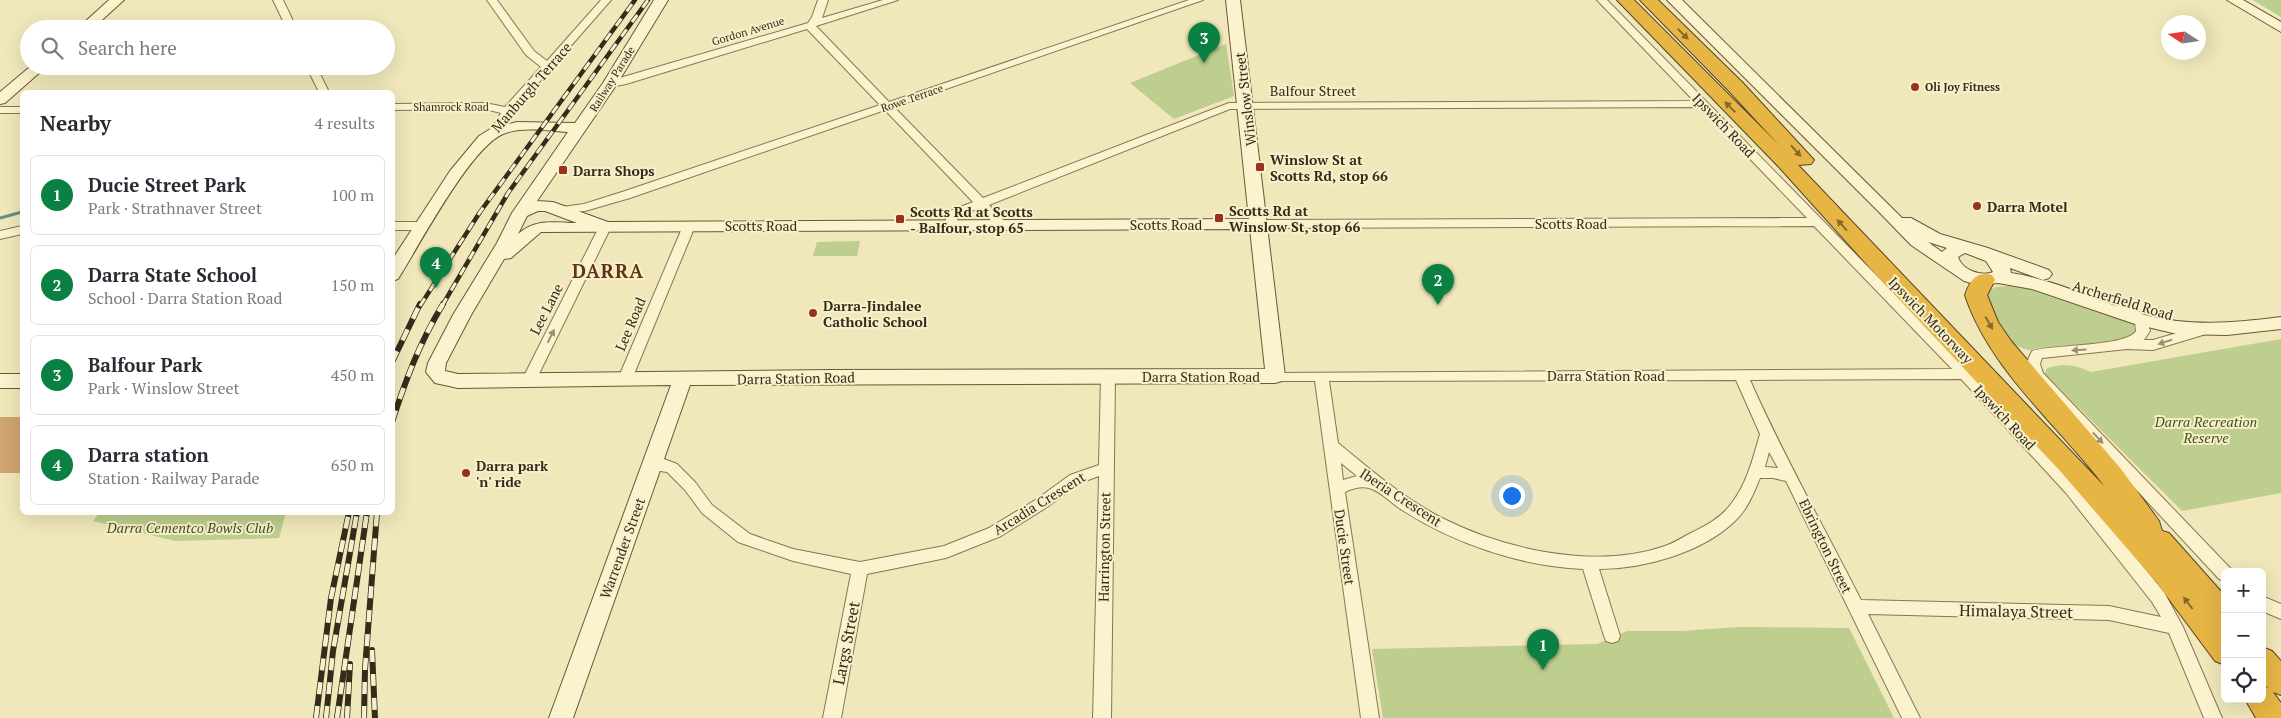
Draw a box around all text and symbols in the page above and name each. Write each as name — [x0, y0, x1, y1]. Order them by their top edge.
street label: Gordon Avenue — [710, 13, 786, 49]
north arrow — [2161, 15, 2206, 60]
search box — [20, 20, 395, 75]
pin: 3 — [1188, 22, 1220, 63]
one-way arrow — [1677, 28, 1689, 40]
icon: search — [38, 34, 66, 62]
text: Search here — [78, 35, 177, 60]
street label: Manburgh Terrace — [487, 38, 575, 136]
street label: Railway Parade — [586, 43, 638, 114]
street label: Winslow Street — [1230, 50, 1260, 147]
place label: Oli Joy Fitness — [1925, 80, 2000, 94]
street label: Rowe Terrace — [879, 81, 945, 115]
street label: Balfour Street — [1270, 81, 1357, 100]
marker: Oli Joy Fitness — [1909, 81, 1921, 93]
street label: Ipswich Road — [1688, 89, 1760, 162]
street label: Shamrock Road — [413, 100, 489, 114]
one-way arrow — [1725, 101, 1737, 113]
text: Nearby — [40, 109, 111, 137]
text: 4 results — [315, 112, 375, 134]
one-way arrow — [1790, 144, 1802, 156]
place label: Winslow St at Scotts Rd, stop 66 — [1270, 150, 1388, 185]
place label: Darra Shops — [573, 161, 655, 180]
marker: Winslow St at Scotts Rd, stop 66 — [1254, 161, 1266, 173]
marker: Darra Shops — [557, 164, 569, 176]
text: Ducie Street Park — [88, 172, 246, 197]
text: 1 — [52, 184, 62, 206]
text: 100 m — [331, 184, 374, 206]
text: Park · Strathnaver Street — [88, 197, 262, 219]
place label: Darra Motel — [1987, 197, 2068, 216]
marker: Darra Motel — [1971, 200, 1983, 212]
place label: Scotts Rd at Winslow St, stop 66 — [1229, 201, 1360, 236]
place label: Scotts Rd at Scotts - Balfour, stop 65 — [910, 202, 1033, 237]
marker: Scotts Rd at Winslow St, stop 66 — [1213, 212, 1225, 224]
marker: Scotts Rd at Scotts - Balfour, stop 65 — [894, 213, 906, 225]
street label: Scotts Road — [1535, 214, 1607, 233]
street label: Scotts Road — [1130, 215, 1202, 234]
street label: Scotts Road — [725, 216, 797, 235]
one-way arrow — [1836, 219, 1848, 231]
pin: 4 — [420, 247, 452, 288]
district label: DARRA — [572, 258, 644, 283]
text: Darra State School — [88, 262, 257, 287]
pin: 2 — [1422, 264, 1454, 305]
street label: Ipswich Motorway — [1885, 272, 1978, 368]
text: 2 — [52, 274, 62, 296]
text: 150 m — [331, 274, 374, 296]
street label: Archerfield Road — [2070, 276, 2176, 324]
street label: Lee Lane — [525, 280, 567, 338]
text: School · Darra Station Road — [88, 287, 283, 309]
street label: Lee Road — [610, 294, 650, 354]
place label: Darra-Jindalee Catholic School — [823, 296, 928, 331]
marker: Darra-Jindalee Catholic School — [807, 307, 819, 319]
one-way arrow — [1984, 316, 1993, 330]
one-way arrow — [547, 329, 555, 343]
one-way arrow — [2157, 338, 2172, 346]
one-way arrow — [2070, 346, 2086, 354]
text: Balfour Park — [88, 352, 202, 377]
text: 3 — [52, 364, 62, 386]
text: 450 m — [331, 364, 374, 386]
street label: Darra Station Road — [1547, 366, 1665, 385]
street label: Darra Station Road — [737, 367, 855, 389]
street label: Darra Station Road — [1142, 367, 1260, 386]
text: Park · Winslow Street — [88, 377, 240, 399]
street label: Ipswich Road — [1970, 380, 2040, 454]
park label: Darra Recreation Reserve — [2154, 412, 2257, 447]
one-way arrow — [2092, 432, 2104, 444]
text: Darra station — [88, 442, 209, 467]
text: 4 — [52, 454, 62, 476]
text: 650 m — [331, 454, 374, 476]
place label: Darra park 'n' ride — [476, 456, 549, 491]
street label: Iberia Crescent — [1356, 463, 1446, 531]
text: Station · Railway Parade — [88, 467, 260, 489]
marker: Darra park 'n' ride — [460, 467, 472, 479]
street label: Arcadia Crescent — [989, 467, 1089, 539]
your location — [1499, 483, 1525, 509]
street label: Harrington Street — [1094, 491, 1114, 602]
street label: Warrender Street — [595, 494, 649, 601]
street label: Ebrington Street — [1795, 496, 1857, 597]
street label: Ducie Street — [1330, 508, 1360, 587]
park label: Darra Cementco Bowls Club — [106, 518, 273, 537]
map controls — [2221, 568, 2266, 703]
button: + — [2221, 568, 2266, 613]
one-way arrow — [2183, 596, 2193, 610]
street label: Largs Street — [827, 599, 865, 687]
street label: Himalaya Street — [1959, 599, 2073, 623]
button: − — [2221, 613, 2266, 658]
pin: 1 — [1527, 629, 1559, 670]
button: locate — [2221, 658, 2266, 703]

